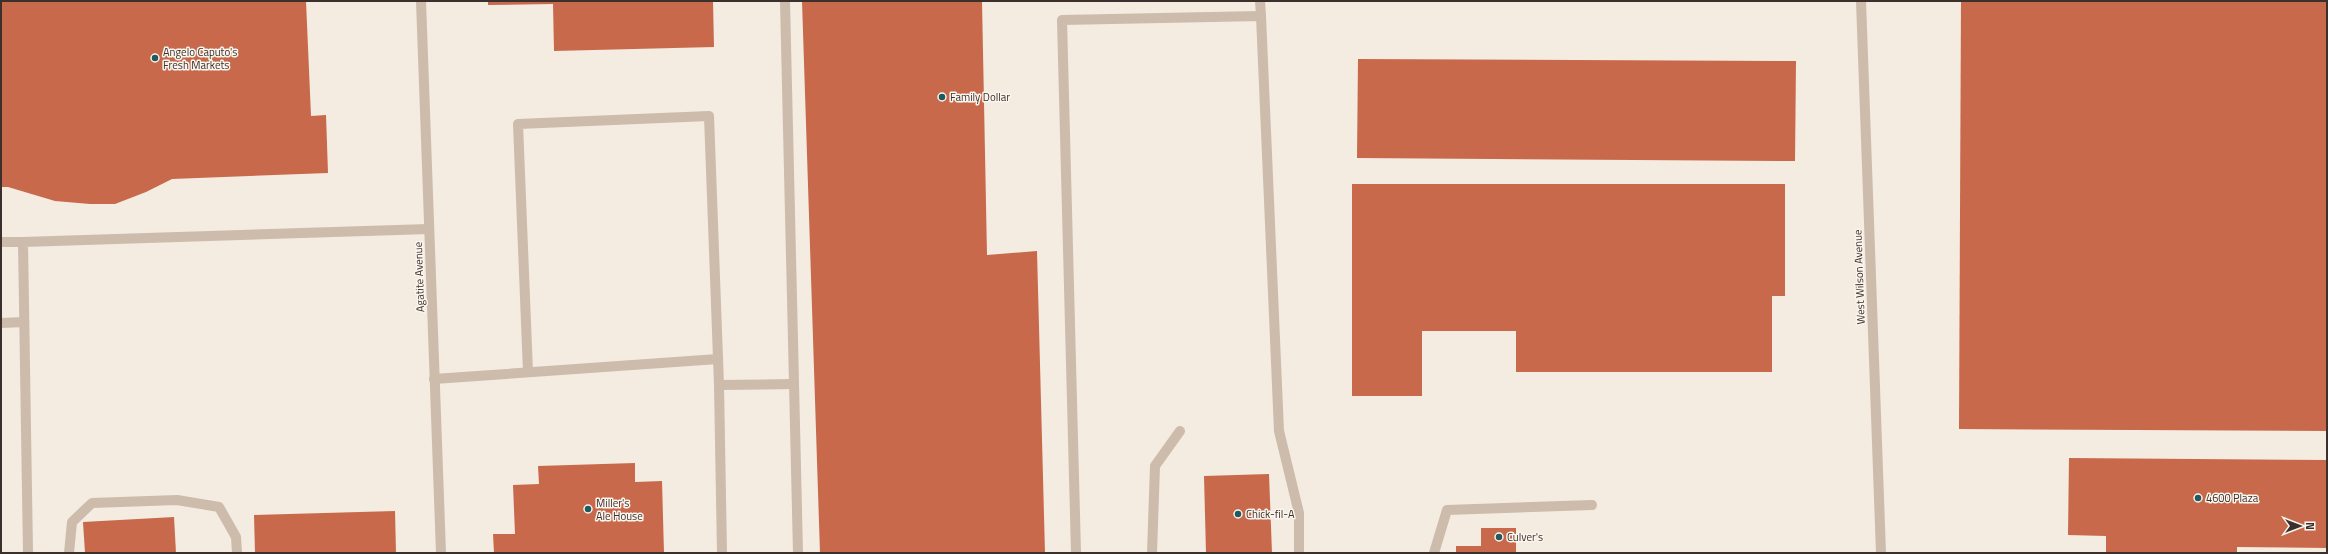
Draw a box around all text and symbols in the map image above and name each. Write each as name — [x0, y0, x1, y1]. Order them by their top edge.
place label: Angelo Caputo's Fresh Markets — [163, 44, 237, 73]
marker: Angelo Caputo's Fresh Markets — [150, 53, 160, 63]
place label: Family Dollar — [950, 89, 1010, 105]
marker: Family Dollar — [937, 92, 947, 102]
street label: West Wilson Avenue — [1849, 229, 1869, 325]
street label: Agatite Avenue — [410, 241, 428, 312]
place label: 4600 Plaza — [2206, 490, 2259, 506]
marker: 4600 Plaza — [2193, 493, 2203, 503]
place label: Miller's Ale House — [596, 495, 643, 524]
marker: Miller's Ale House — [583, 504, 593, 514]
place label: Chick-fil-A — [1246, 506, 1295, 522]
north arrow — [2280, 506, 2320, 546]
marker: Chick-fil-A — [1233, 509, 1243, 519]
text: N — [2302, 522, 2318, 530]
place label: Culver's — [1507, 529, 1543, 545]
marker: Culver's — [1494, 532, 1504, 542]

